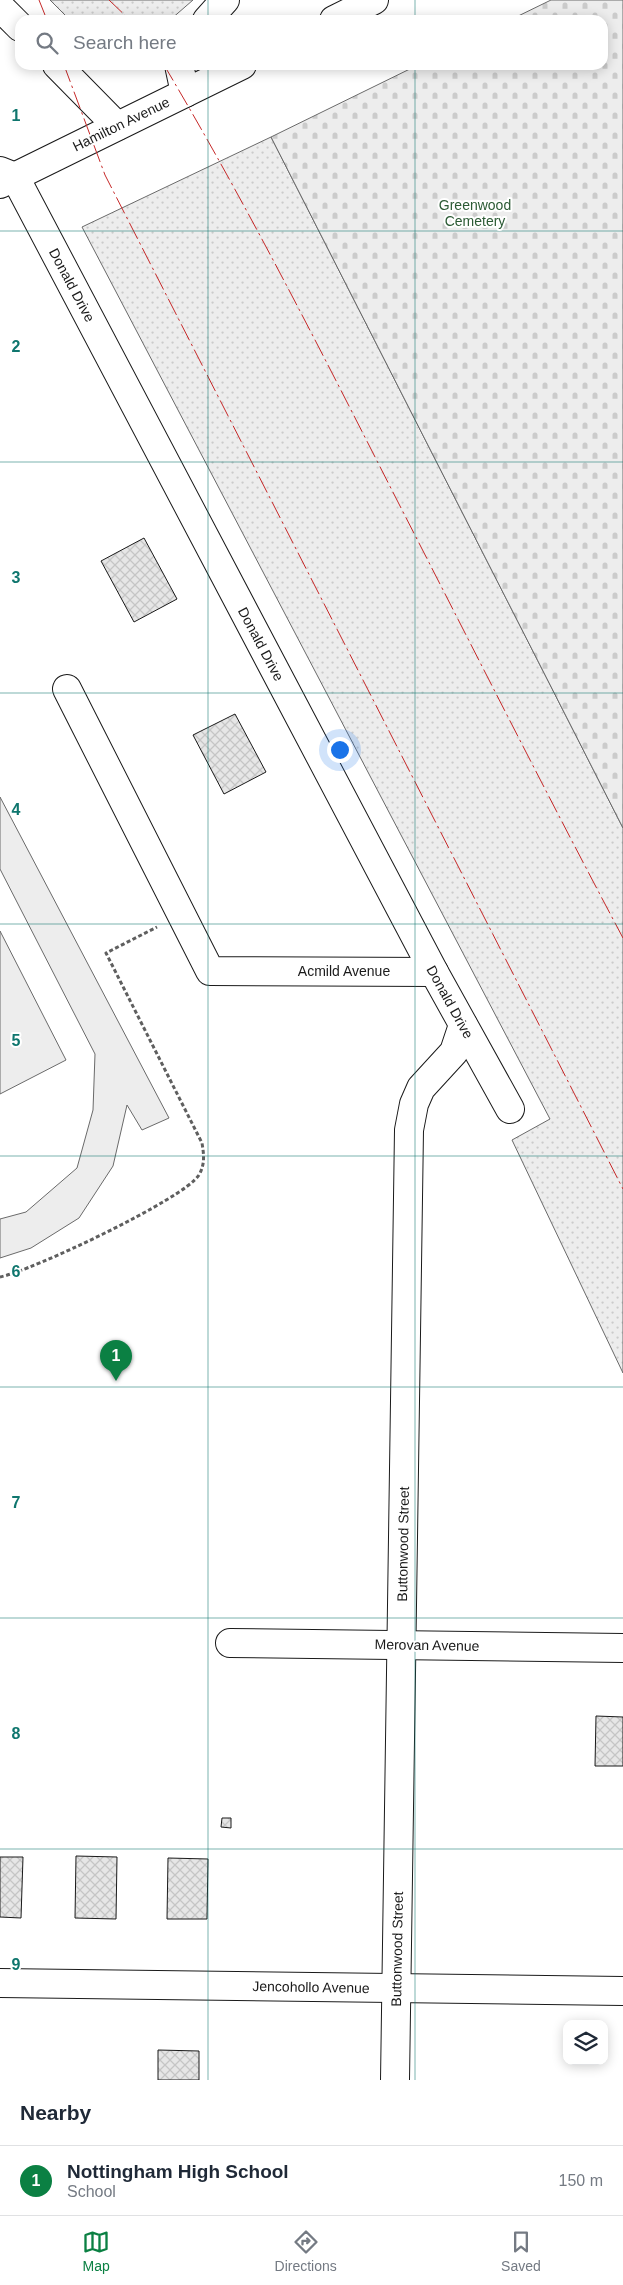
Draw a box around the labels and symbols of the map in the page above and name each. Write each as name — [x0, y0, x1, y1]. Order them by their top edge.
street label: Hamilton Avenue — [70, 94, 172, 154]
text: 1 — [12, 107, 21, 124]
park label: Greenwood Cemetery — [439, 197, 511, 229]
street label: Donald Drive — [46, 246, 98, 325]
text: 2 — [12, 338, 21, 355]
text: 3 — [12, 569, 21, 586]
street label: Donald Drive — [235, 605, 287, 684]
your location — [327, 737, 353, 763]
text: 4 — [12, 801, 21, 818]
street label: Acmild Avenue — [298, 963, 390, 979]
street label: Donald Drive — [423, 963, 477, 1041]
text: 5 — [12, 1032, 21, 1049]
text: 6 — [12, 1263, 21, 1280]
pin: 1 — [100, 1340, 132, 1381]
street label: Buttonwood Street — [394, 1486, 412, 1602]
text: 7 — [12, 1494, 21, 1511]
street label: Merovan Avenue — [374, 1636, 480, 1654]
text: 8 — [12, 1725, 21, 1742]
street label: Buttonwood Street — [388, 1891, 406, 2007]
text: 9 — [12, 1956, 21, 1973]
street label: Jencohollo Avenue — [252, 1978, 370, 1996]

